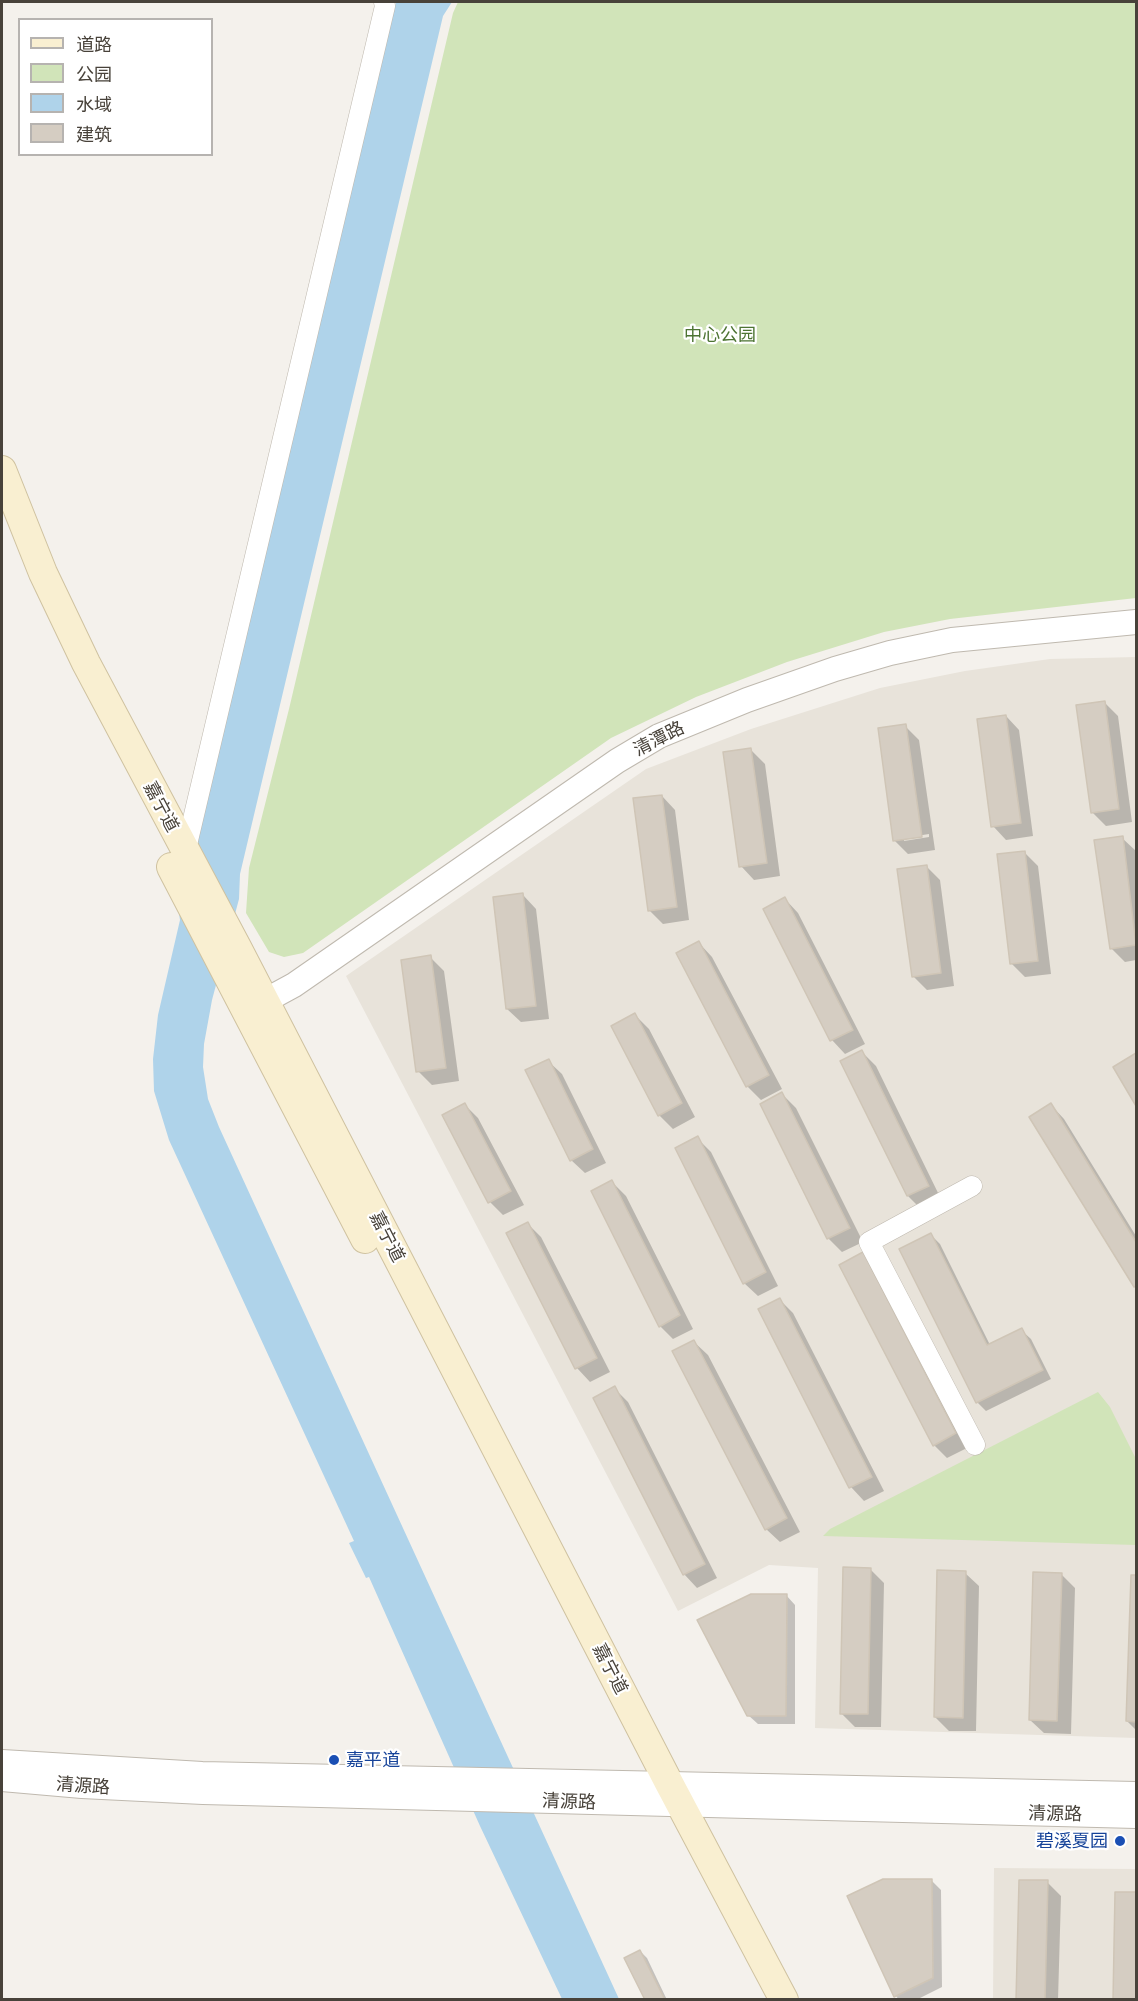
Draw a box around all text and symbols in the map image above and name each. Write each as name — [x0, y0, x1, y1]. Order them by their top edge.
legend — [18, 18, 213, 156]
text: 道路 — [76, 34, 112, 55]
text: 公园 — [76, 64, 112, 85]
text: 水域 — [76, 94, 112, 115]
text: 建筑 — [76, 124, 112, 145]
park label: 中心公园 — [684, 324, 756, 346]
street label: 清潭路 — [630, 717, 688, 761]
street label: 嘉宁道 — [139, 778, 183, 836]
street label: 嘉宁道 — [365, 1208, 409, 1266]
street label: 嘉宁道 — [588, 1640, 632, 1698]
place label: 嘉平道 — [346, 1749, 400, 1771]
marker: 嘉平道 — [327, 1753, 341, 1767]
street label: 清源路 — [55, 1773, 111, 1799]
street label: 清源路 — [542, 1790, 596, 1814]
street label: 清源路 — [1028, 1803, 1082, 1825]
place label: 碧溪夏园 — [1036, 1830, 1108, 1852]
marker: 碧溪夏园 — [1113, 1834, 1127, 1848]

